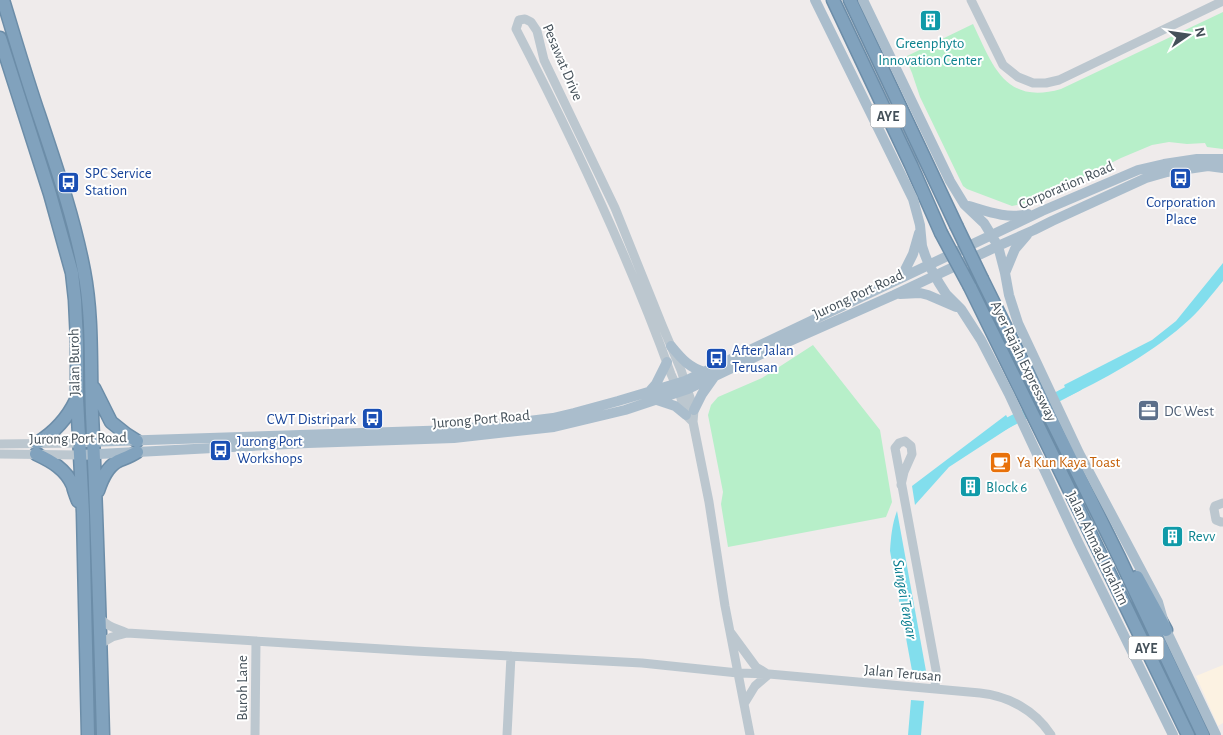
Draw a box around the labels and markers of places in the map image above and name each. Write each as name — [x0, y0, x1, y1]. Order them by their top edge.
building icon: Greenphyto Innovation Center — [918, 8, 942, 32]
place label: Greenphyto Innovation Center — [878, 36, 982, 68]
place label: SPC Service Station — [85, 166, 152, 198]
bus stop icon: Corporation Place — [1169, 167, 1193, 191]
bus stop icon: SPC Service Station — [57, 170, 81, 194]
place label: Corporation Place — [1146, 195, 1216, 227]
place label: After Jalan Terusan — [732, 343, 794, 375]
bus stop icon: After Jalan Terusan — [704, 347, 728, 371]
office icon: DC West — [1136, 399, 1160, 423]
place label: DC West — [1164, 404, 1214, 419]
bus stop icon: CWT Distripark — [360, 407, 384, 431]
place label: CWT Distripark — [267, 412, 356, 427]
place label: Jurong Port Workshops — [237, 434, 303, 466]
bus stop icon: Jurong Port Workshops — [209, 438, 233, 462]
cafe icon: Ya Kun Kaya Toast — [989, 450, 1013, 474]
place label: Ya Kun Kaya Toast — [1017, 455, 1121, 470]
building icon: Block 6 — [958, 475, 982, 499]
place label: Block 6 — [986, 480, 1027, 495]
building icon: Revv — [1160, 524, 1184, 548]
place label: Revv — [1188, 529, 1216, 544]

